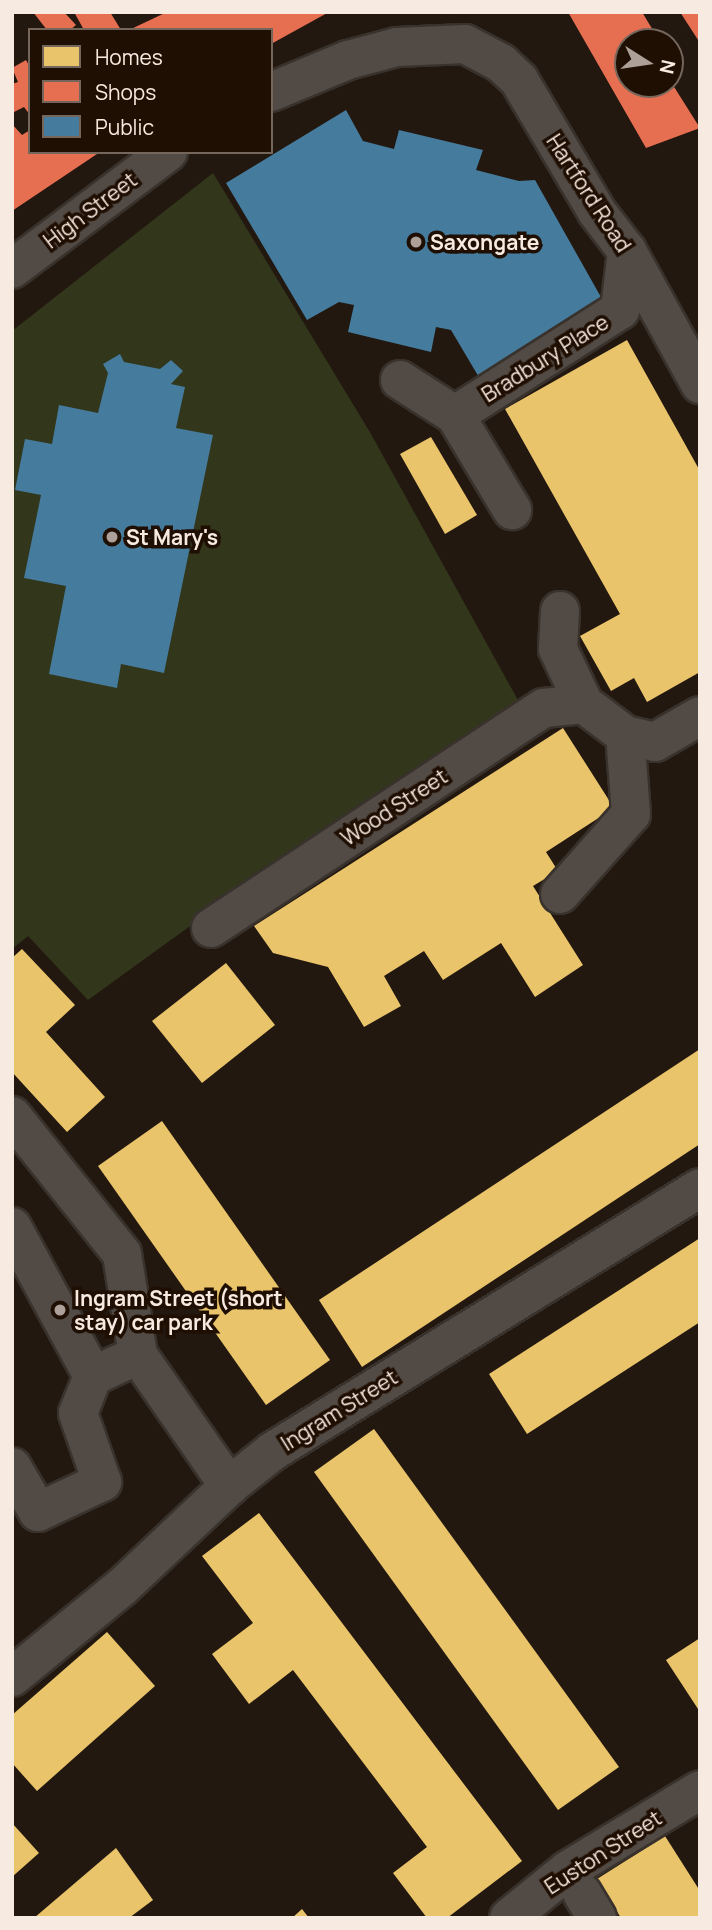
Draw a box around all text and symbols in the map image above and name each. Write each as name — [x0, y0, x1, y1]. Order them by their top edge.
legend — [28, 28, 273, 154]
north arrow — [614, 28, 684, 98]
text: Homes — [95, 43, 163, 71]
text: N — [653, 58, 682, 76]
text: Shops — [95, 78, 156, 106]
text: Public — [95, 113, 154, 141]
street label: Hartford Road — [542, 129, 636, 257]
street label: High Street — [38, 167, 142, 253]
place label: Saxongate — [430, 229, 539, 255]
marker: Saxongate — [408, 234, 424, 250]
street label: Bradbury Place — [477, 309, 613, 407]
place label: St Mary's — [126, 524, 218, 550]
marker: St Mary's — [104, 529, 120, 545]
street label: Wood Street — [336, 763, 452, 851]
place label: Ingram Street (short stay) car park — [74, 1285, 283, 1335]
marker: Ingram Street (short stay) car park — [52, 1302, 68, 1318]
street label: Ingram Street — [276, 1364, 402, 1456]
street label: Euston Street — [540, 1805, 666, 1899]

